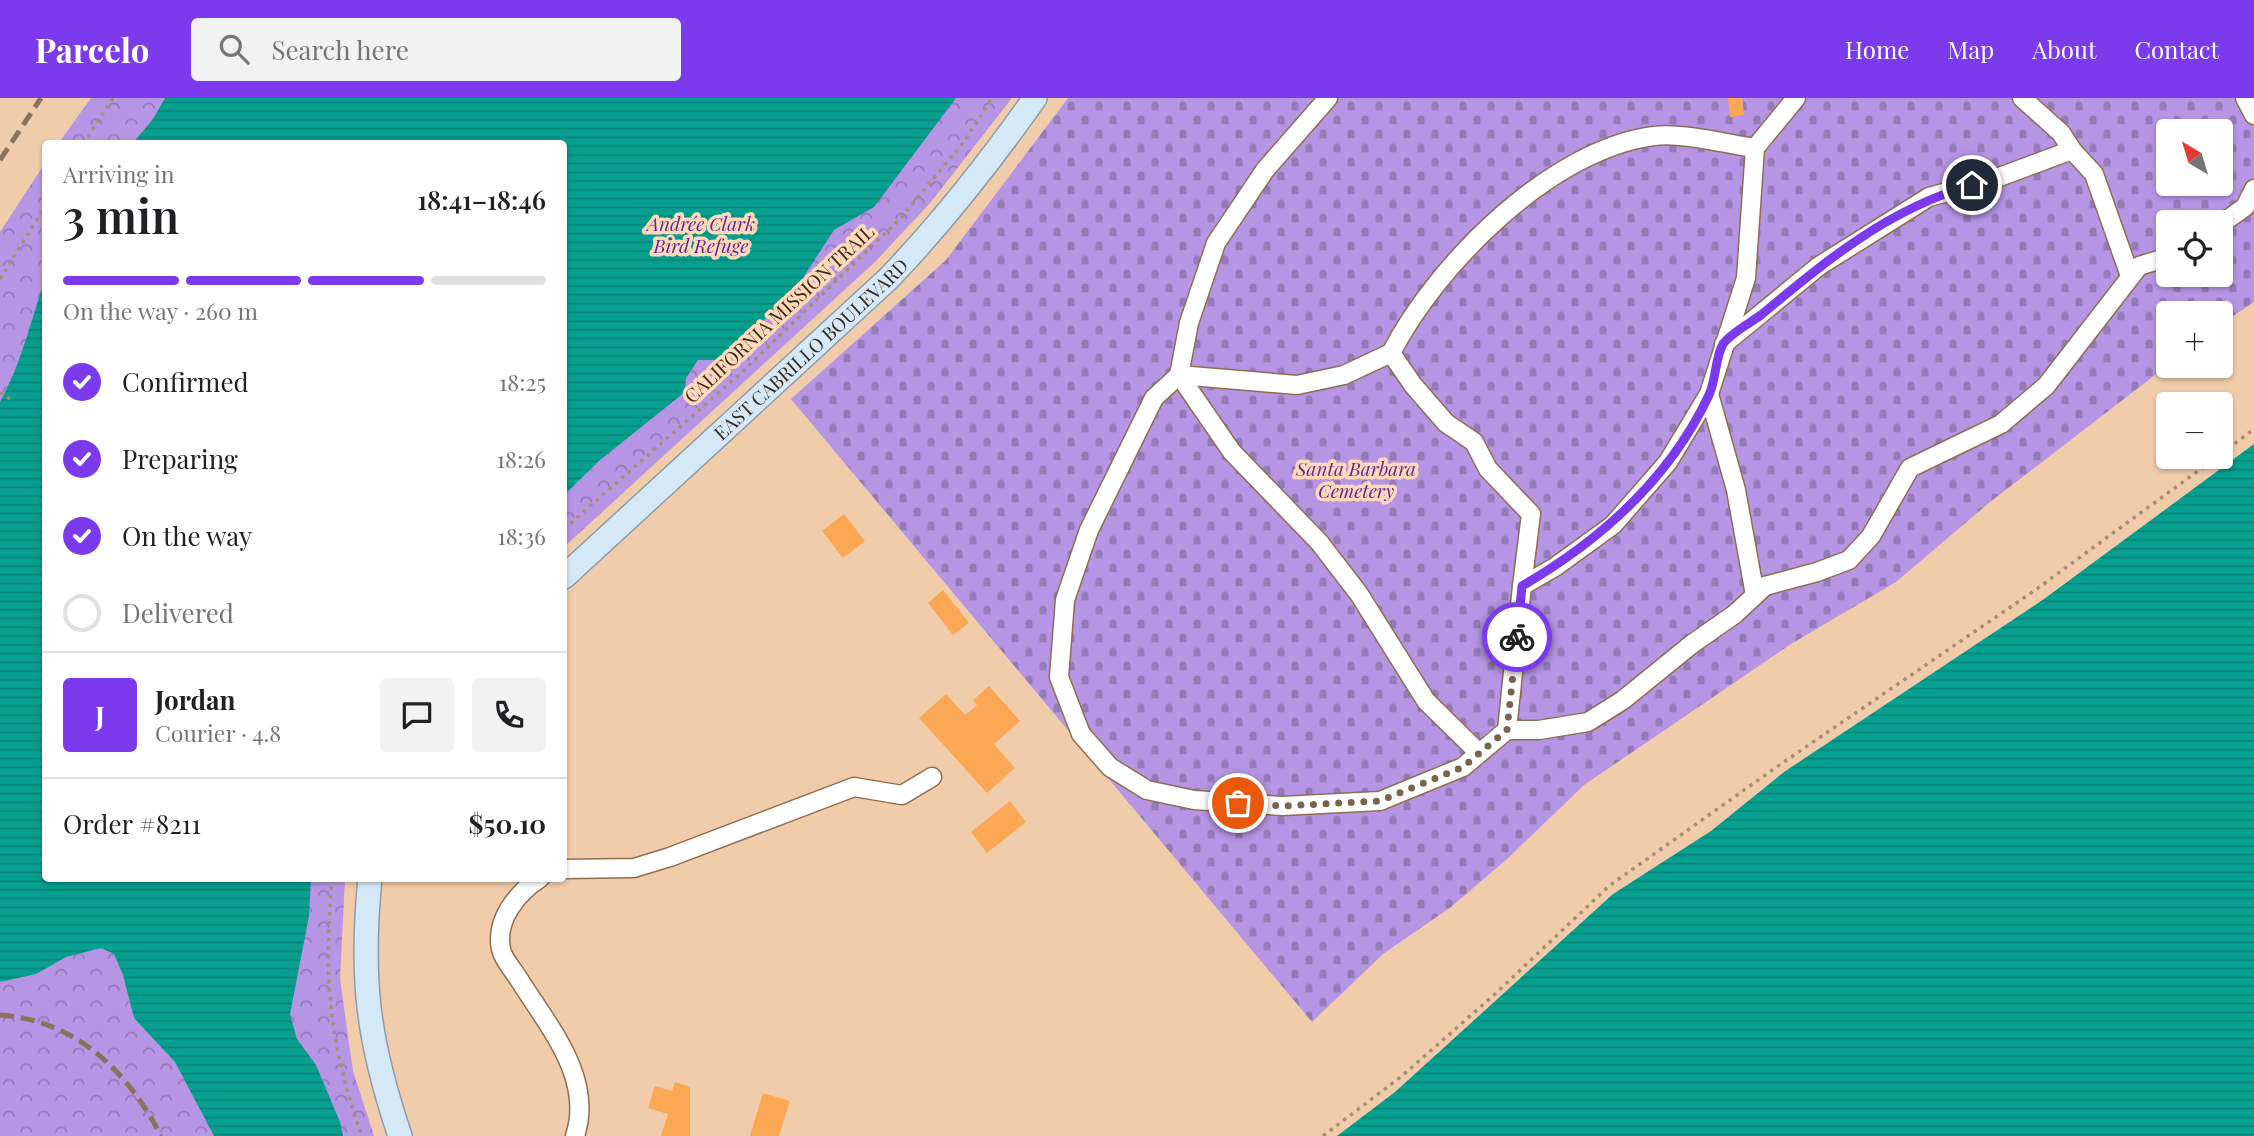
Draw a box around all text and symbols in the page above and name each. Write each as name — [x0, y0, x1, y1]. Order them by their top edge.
search box — [191, 18, 681, 81]
text: Parcelo — [35, 27, 149, 71]
icon: search — [215, 30, 253, 68]
text: Search here — [271, 32, 409, 67]
text: Home — [1845, 33, 1909, 65]
text: Map — [1947, 33, 1994, 65]
text: About — [2032, 33, 2096, 65]
text: Contact — [2134, 33, 2219, 65]
north arrow — [2156, 119, 2233, 196]
map controls — [2156, 119, 2233, 469]
pin — [1942, 155, 2002, 215]
text: Arriving in — [63, 158, 175, 189]
icon: home — [1953, 166, 1991, 204]
text: 18:41–18:46 — [417, 182, 546, 217]
text: 3 min — [63, 184, 179, 246]
park label: Andrée Clark Bird Refuge — [645, 210, 755, 258]
button: locate — [2156, 210, 2233, 287]
street label: CALIFORNIA MISSION TRAIL — [678, 218, 879, 408]
street label: EAST CABRILLO BOULEVARD — [708, 252, 913, 445]
text: On the way · 260 m — [63, 295, 258, 326]
button: + — [2156, 301, 2233, 378]
icon: check — [63, 363, 101, 401]
text: Confirmed — [122, 364, 249, 399]
text: 18:25 — [499, 366, 546, 397]
button: − — [2156, 392, 2233, 469]
icon: check — [63, 440, 101, 478]
text: Preparing — [122, 441, 238, 476]
text: 18:26 — [497, 443, 546, 474]
park label: Santa Barbara Cemetery — [1295, 455, 1416, 503]
icon: check — [63, 517, 101, 555]
text: On the way — [122, 518, 252, 553]
text: 18:36 — [497, 520, 546, 551]
text: Delivered — [122, 595, 234, 630]
courier — [1482, 602, 1552, 672]
icon: bike — [1498, 618, 1536, 656]
button: chat — [380, 678, 454, 752]
button: phone — [472, 678, 546, 752]
text: Jordan — [155, 682, 235, 717]
text: J — [95, 698, 105, 733]
text: Courier · 4.8 — [155, 717, 281, 748]
pin — [1208, 773, 1268, 833]
icon: bag — [1219, 784, 1257, 822]
text: Order #8211 — [63, 806, 201, 841]
text: $50.10 — [469, 806, 546, 841]

